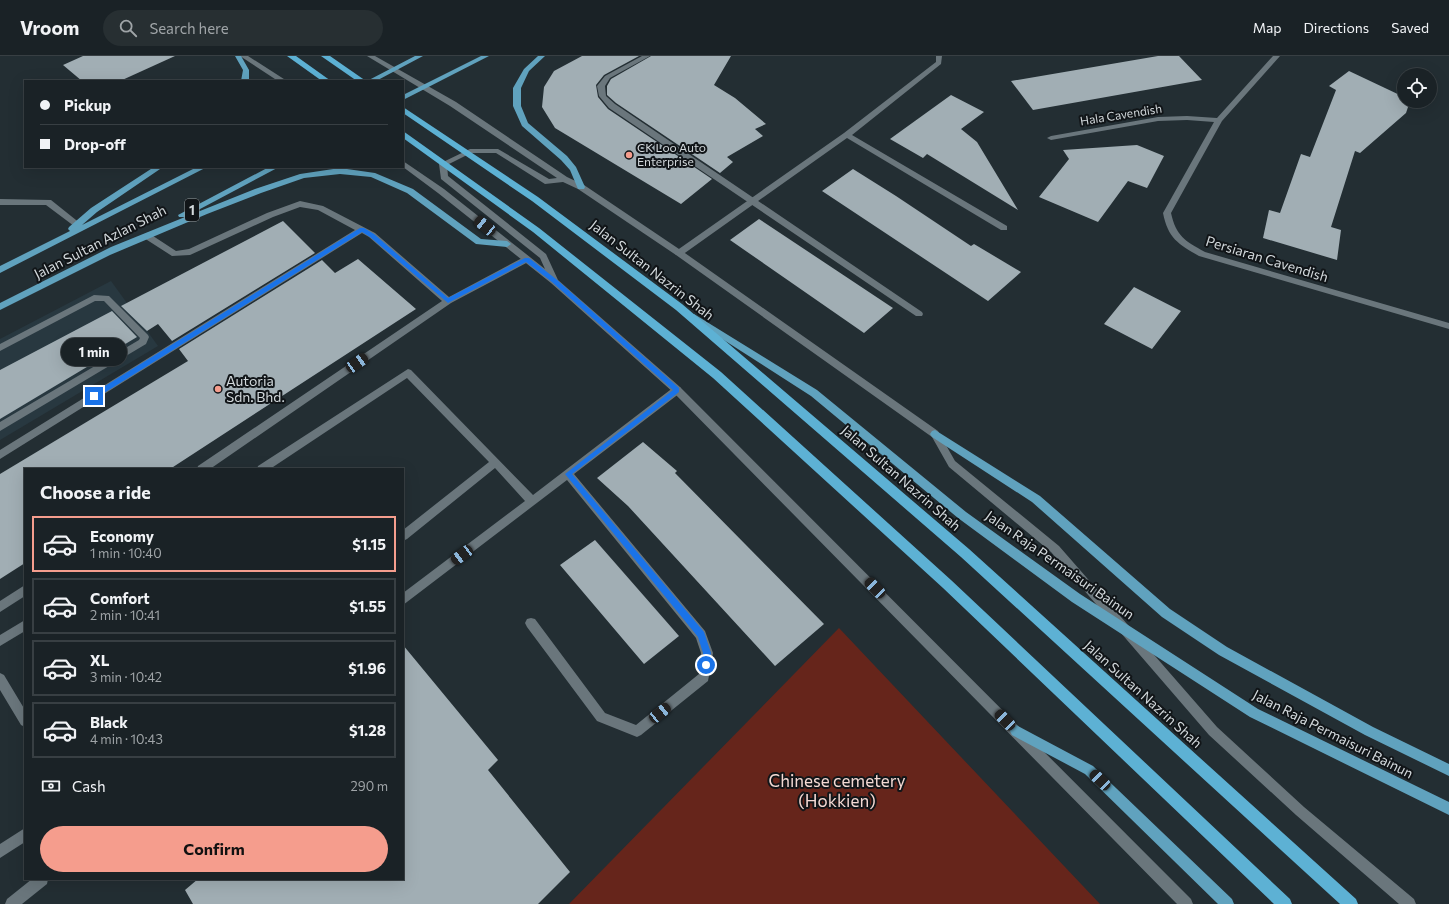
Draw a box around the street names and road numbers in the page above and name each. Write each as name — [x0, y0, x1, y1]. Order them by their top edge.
street label: Hala Cavendish — [1079, 101, 1163, 127]
road number: 1 — [185, 199, 199, 221]
street label: Jalan Sultan Azlan Shah — [31, 201, 169, 282]
street label: Jalan Sultan Nazrin Shah — [587, 216, 718, 323]
street label: Persiaran Cavendish — [1204, 232, 1330, 285]
street label: Jalan Sultan Nazrin Shah — [838, 421, 965, 534]
street label: Jalan Raja Permaisuri Bainun — [983, 507, 1138, 623]
street label: Jalan Sultan Nazrin Shah — [1081, 636, 1206, 751]
street label: Jalan Raja Permaisuri Bainun — [1250, 686, 1416, 781]

